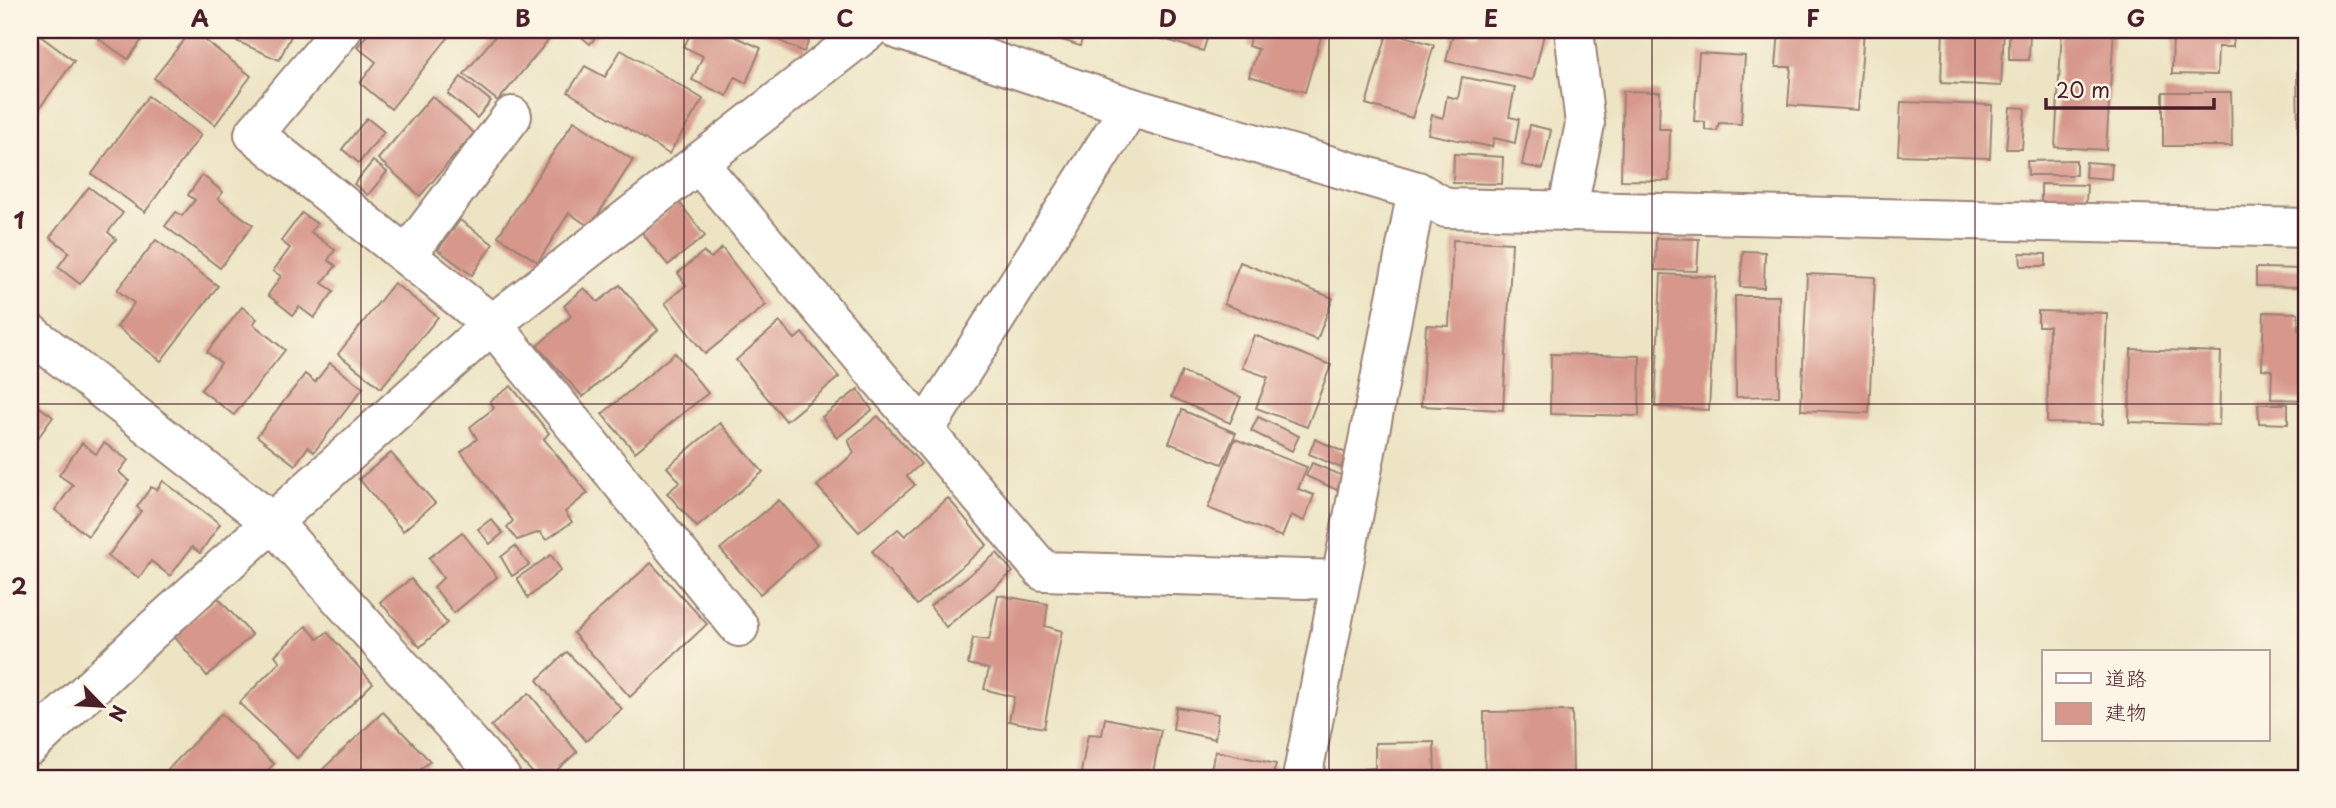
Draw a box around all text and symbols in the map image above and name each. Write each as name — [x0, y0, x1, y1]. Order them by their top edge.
text: A — [191, 0, 209, 35]
text: B — [515, 0, 531, 35]
text: C — [836, 0, 854, 35]
text: D — [1159, 0, 1177, 35]
text: E — [1484, 0, 1498, 35]
text: F — [1806, 0, 1820, 35]
text: G — [2127, 0, 2145, 35]
scale bar — [2046, 66, 2214, 110]
text: 20 m — [2056, 73, 2110, 105]
text: 1 — [14, 202, 25, 237]
text: 2 — [11, 568, 27, 603]
legend — [2042, 650, 2270, 742]
text: 道路 — [2105, 661, 2147, 693]
north arrow — [66, 672, 136, 742]
text: 建物 — [2105, 695, 2147, 727]
text: N — [102, 701, 134, 726]

